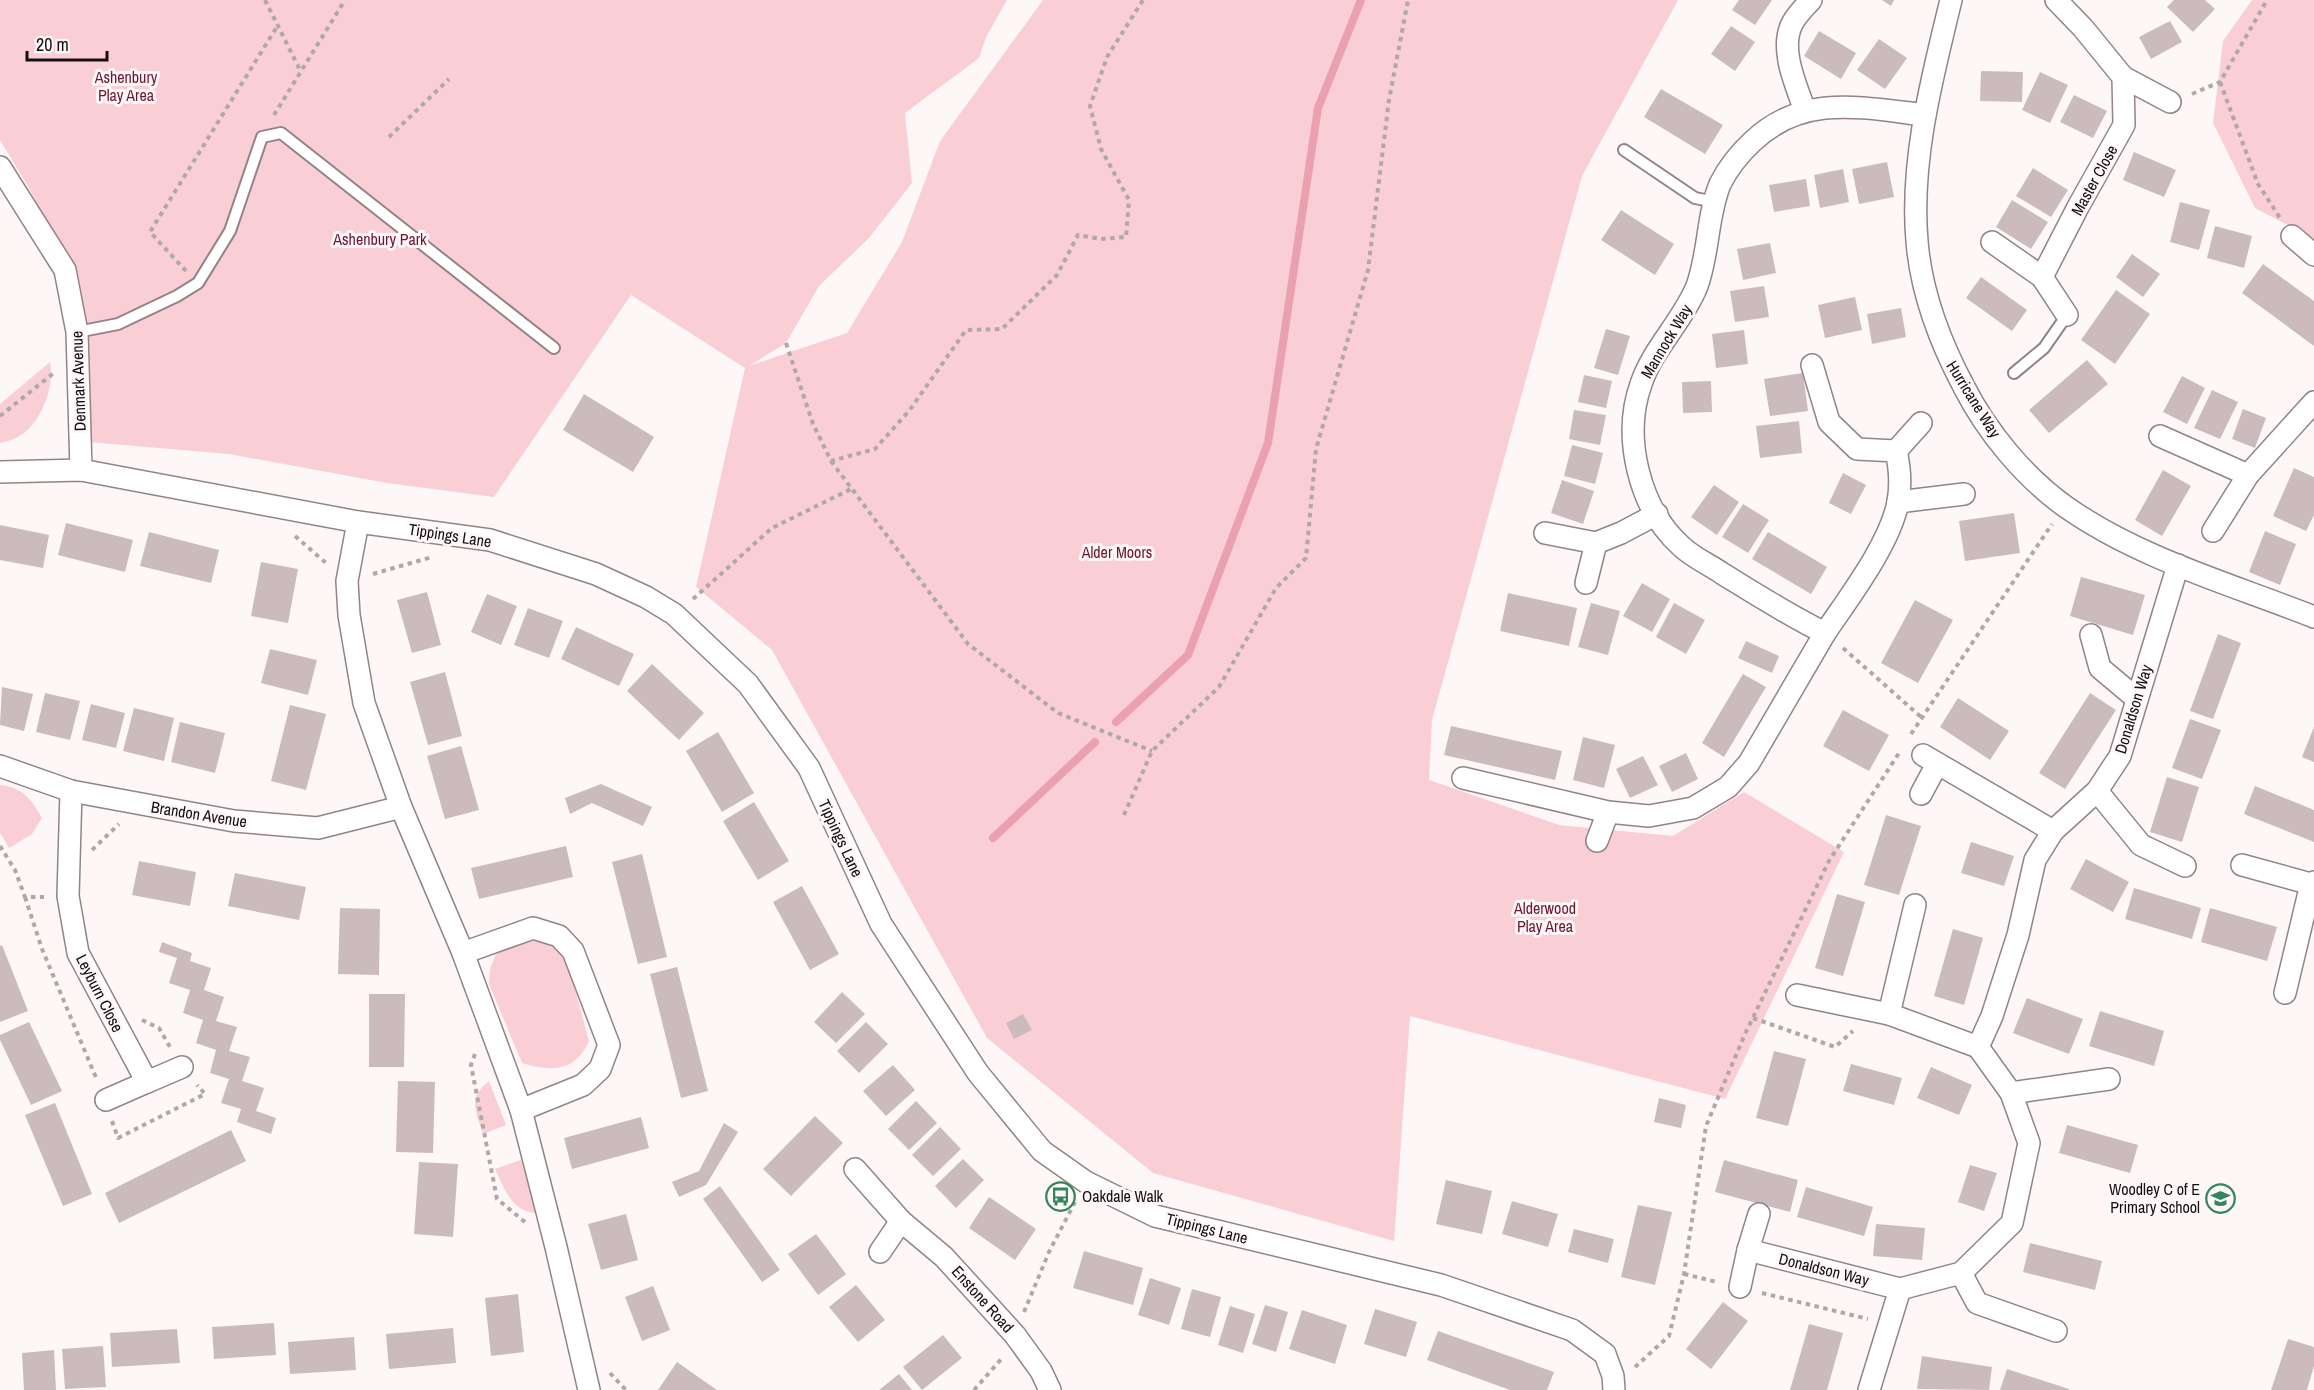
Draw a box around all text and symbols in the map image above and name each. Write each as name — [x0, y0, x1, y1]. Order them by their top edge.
scale bar — [27, 24, 106, 62]
text: 20 m — [36, 32, 69, 57]
park label: Ashenbury Play Area — [94, 66, 158, 106]
street label: Master Close — [2066, 141, 2122, 219]
park label: Ashenbury Park — [332, 228, 427, 250]
street label: Mannock Way — [1635, 300, 1697, 382]
street label: Denmark Avenue — [65, 330, 91, 432]
street label: Hurricane Way — [1942, 356, 2007, 442]
street label: Tippings Lane — [407, 518, 493, 552]
park label: Alder Moors — [1081, 541, 1152, 563]
street label: Donaldson Way — [2109, 661, 2157, 756]
street label: Tippings Lane — [813, 795, 869, 881]
street label: Brandon Avenue — [149, 796, 249, 832]
park label: Alderwood Play Area — [1513, 897, 1576, 937]
street label: Leyburn Close — [71, 950, 129, 1036]
place label: Woodley C of E Primary School — [2109, 1178, 2200, 1218]
bus stop icon: Oakdale Walk — [1045, 1180, 1077, 1212]
school or university icon: Woodley C of E Primary School — [2205, 1182, 2237, 1214]
place label: Oakdale Walk — [1082, 1185, 1164, 1207]
street label: Tippings Lane — [1164, 1207, 1250, 1249]
street label: Donaldson Way — [1777, 1247, 1872, 1291]
street label: Enstone Road — [947, 1261, 1019, 1337]

